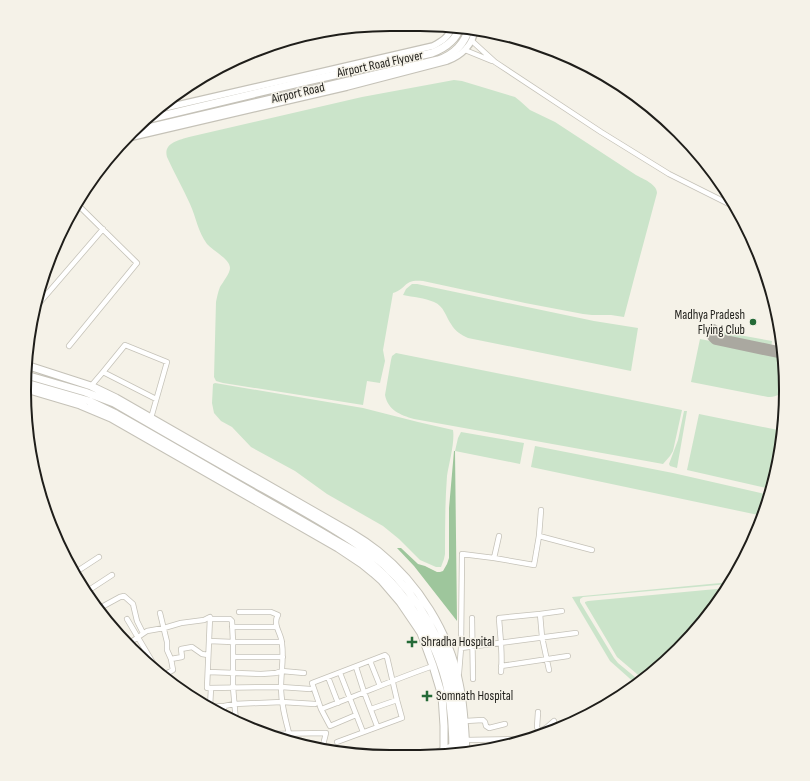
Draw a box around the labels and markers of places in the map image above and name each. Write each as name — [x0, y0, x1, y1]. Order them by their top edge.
place label: Madhya Pradesh Flying Club — [675, 307, 745, 338]
marker: Madhya Pradesh Flying Club — [748, 317, 758, 327]
place label: Shradha Hospital — [421, 634, 495, 650]
marker: Shradha Hospital — [406, 636, 418, 648]
place label: Somnath Hospital — [436, 688, 513, 704]
marker: Somnath Hospital — [421, 690, 433, 702]

